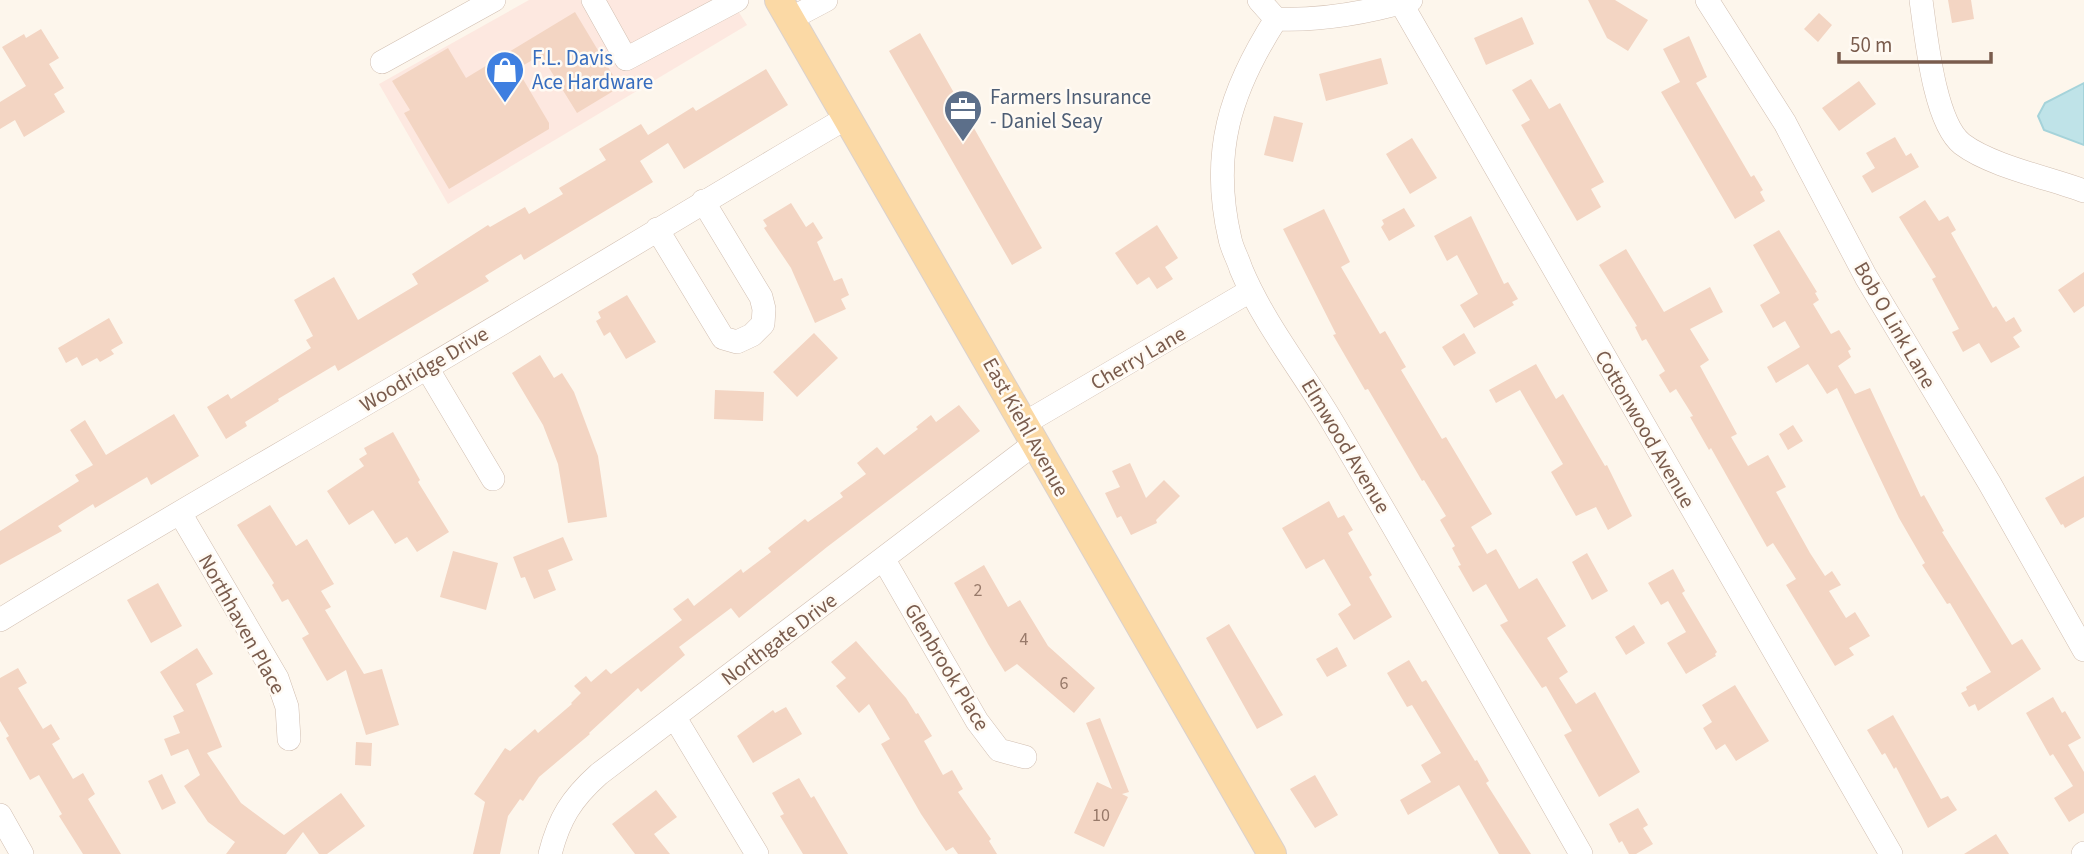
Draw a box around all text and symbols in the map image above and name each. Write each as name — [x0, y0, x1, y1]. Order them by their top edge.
scale bar — [1839, 21, 1991, 65]
text: 50 m — [1850, 30, 1892, 60]
place label: F.L. Davis Ace Hardware — [532, 43, 653, 97]
shop icon: F.L. Davis Ace Hardware — [484, 49, 526, 104]
place label: Farmers Insurance - Daniel Seay — [990, 82, 1151, 136]
office icon: Farmers Insurance - Daniel Seay — [942, 88, 984, 143]
street label: Bob O Link Lane — [1847, 256, 1943, 394]
street label: Woodridge Drive — [354, 319, 494, 419]
street label: Cherry Lane — [1085, 319, 1191, 397]
street label: Cottonwood Avenue — [1588, 345, 1702, 513]
street label: East Kiehl Avenue — [975, 352, 1077, 502]
street label: Elmwood Avenue — [1294, 373, 1398, 519]
street label: Northhaven Place — [191, 549, 293, 699]
house number: 2 — [974, 578, 983, 603]
street label: Northgate Drive — [715, 585, 843, 693]
street label: Glenbrook Place — [897, 598, 997, 736]
house number: 4 — [1020, 627, 1029, 652]
house number: 6 — [1060, 671, 1069, 696]
house number: 10 — [1092, 803, 1110, 828]

